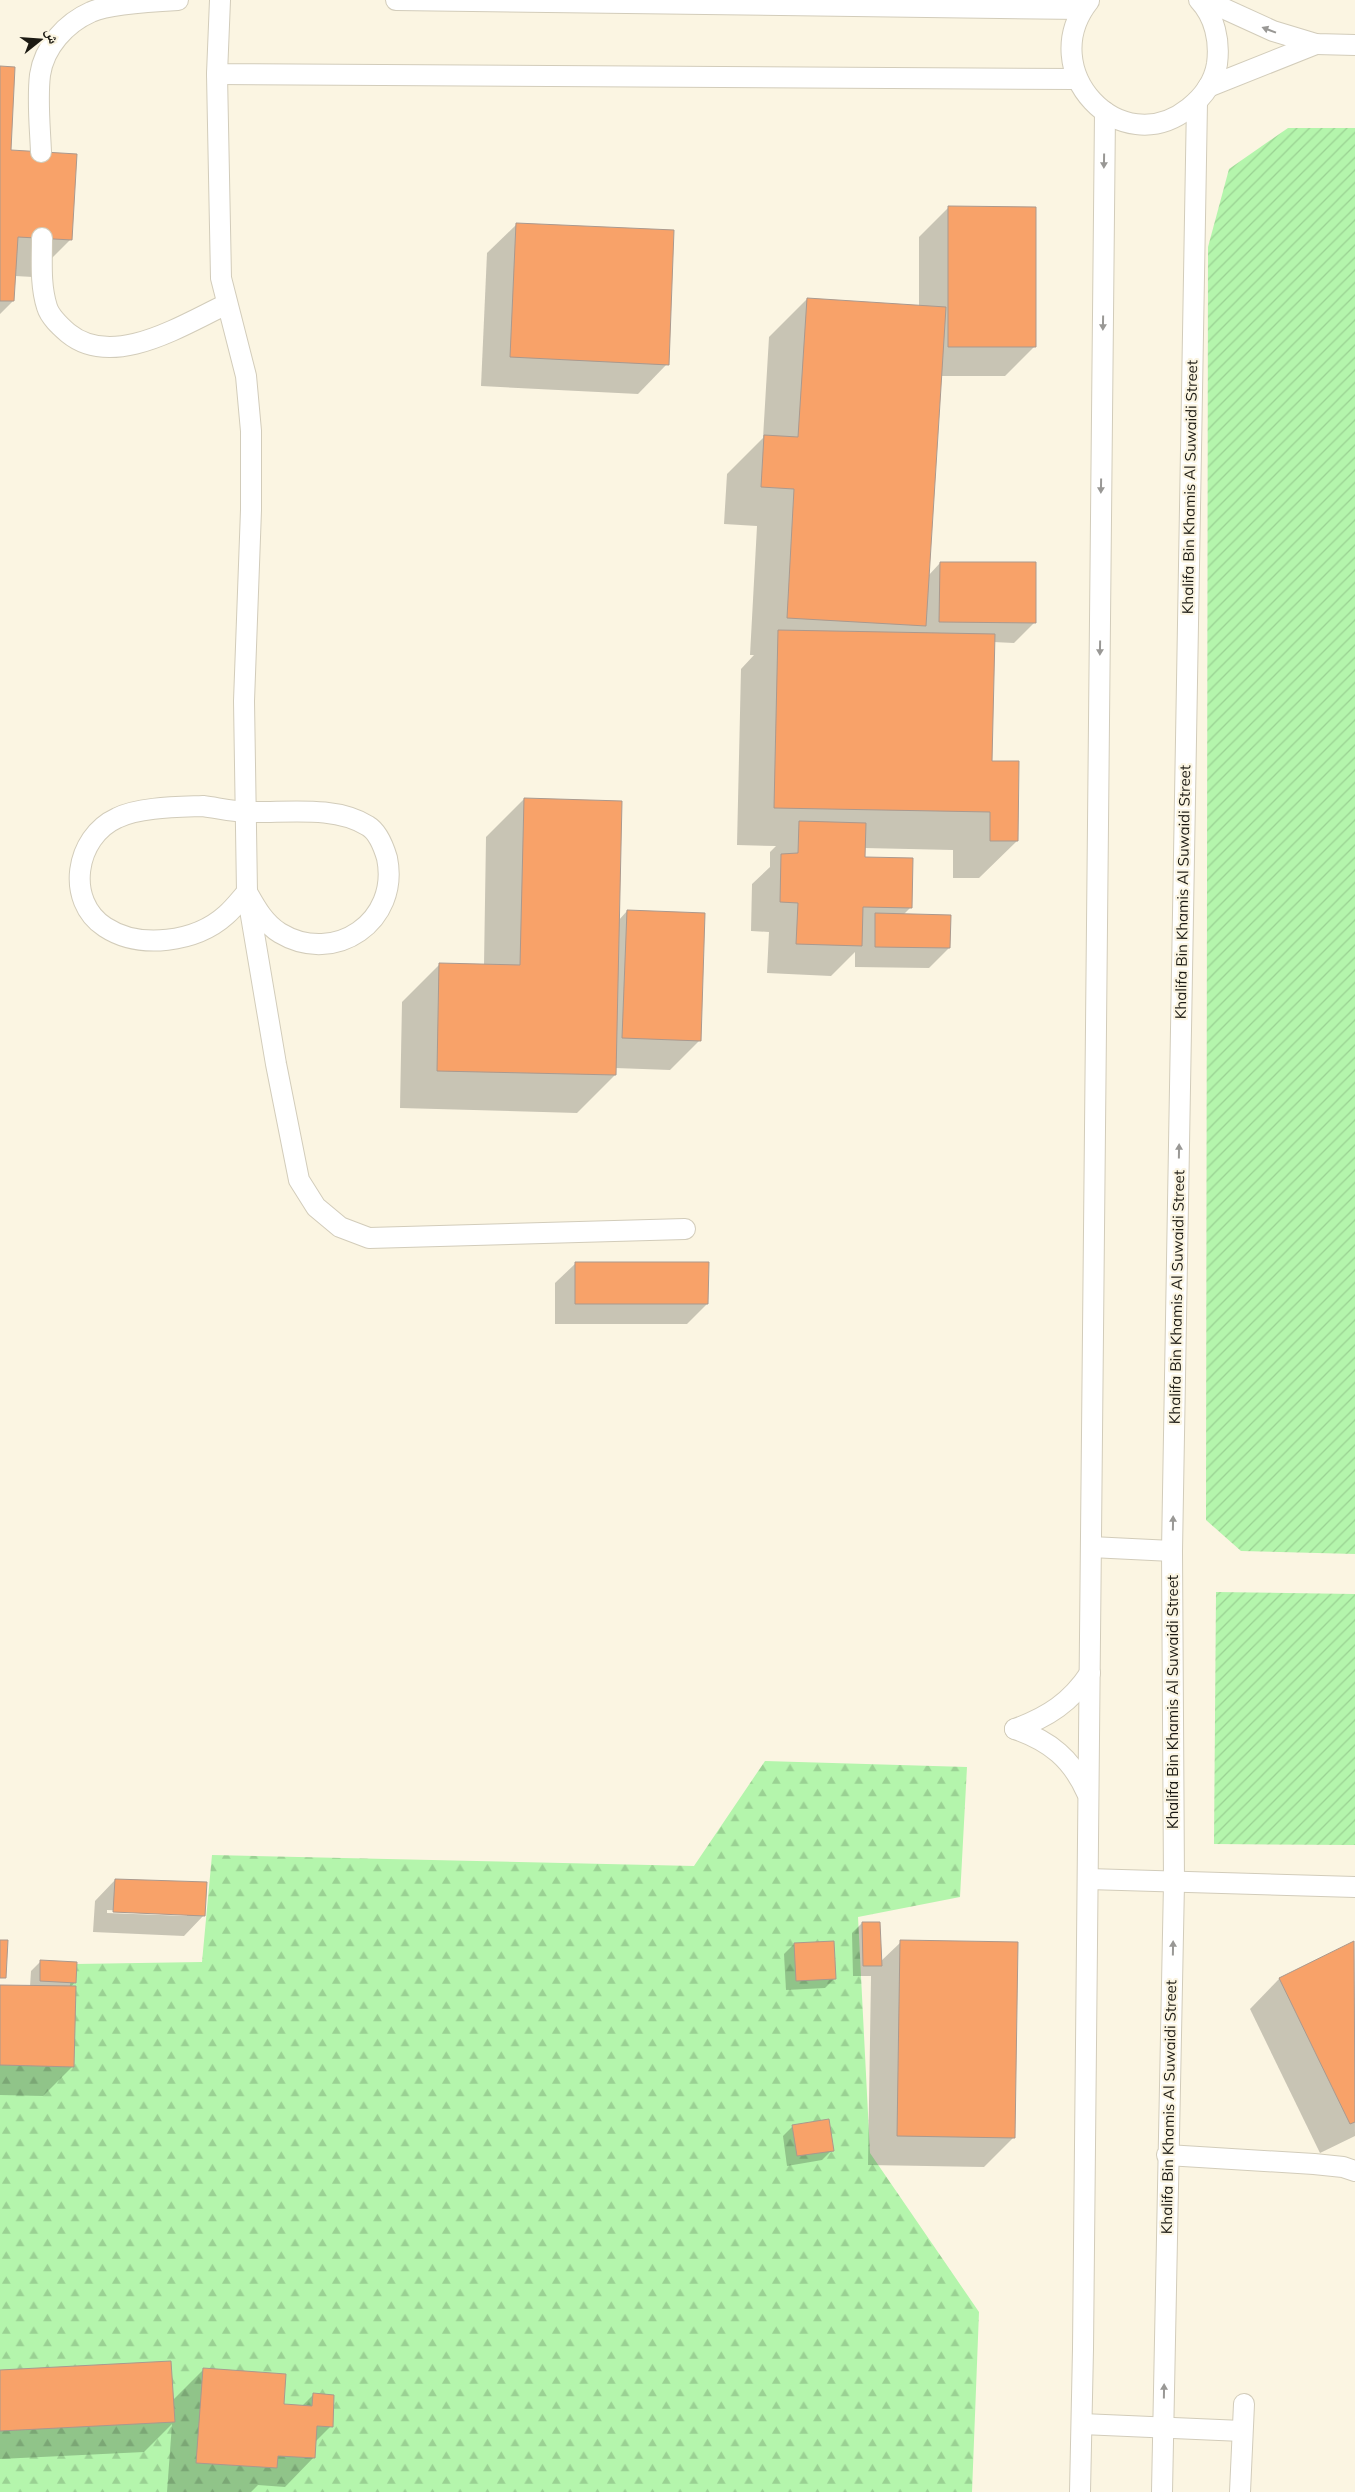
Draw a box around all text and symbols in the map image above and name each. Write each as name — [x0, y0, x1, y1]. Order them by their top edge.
north arrow — [15, 15, 65, 65]
one-way arrow — [1262, 25, 1277, 33]
text: ش — [42, 26, 63, 46]
one-way arrow — [1100, 153, 1108, 169]
one-way arrow — [1099, 316, 1107, 332]
street label: Khalifa Bin Khamis Al Suwaidi Street — [1178, 360, 1201, 614]
one-way arrow — [1097, 478, 1105, 494]
one-way arrow — [1096, 641, 1104, 657]
street label: Khalifa Bin Khamis Al Suwaidi Street — [1171, 765, 1194, 1019]
one-way arrow — [1175, 1143, 1183, 1159]
street label: Khalifa Bin Khamis Al Suwaidi Street — [1165, 1170, 1188, 1424]
one-way arrow — [1169, 1515, 1177, 1531]
street label: Khalifa Bin Khamis Al Suwaidi Street — [1163, 1575, 1182, 1829]
one-way arrow — [1169, 1940, 1177, 1956]
street label: Khalifa Bin Khamis Al Suwaidi Street — [1157, 1980, 1180, 2234]
one-way arrow — [1160, 2383, 1168, 2399]

